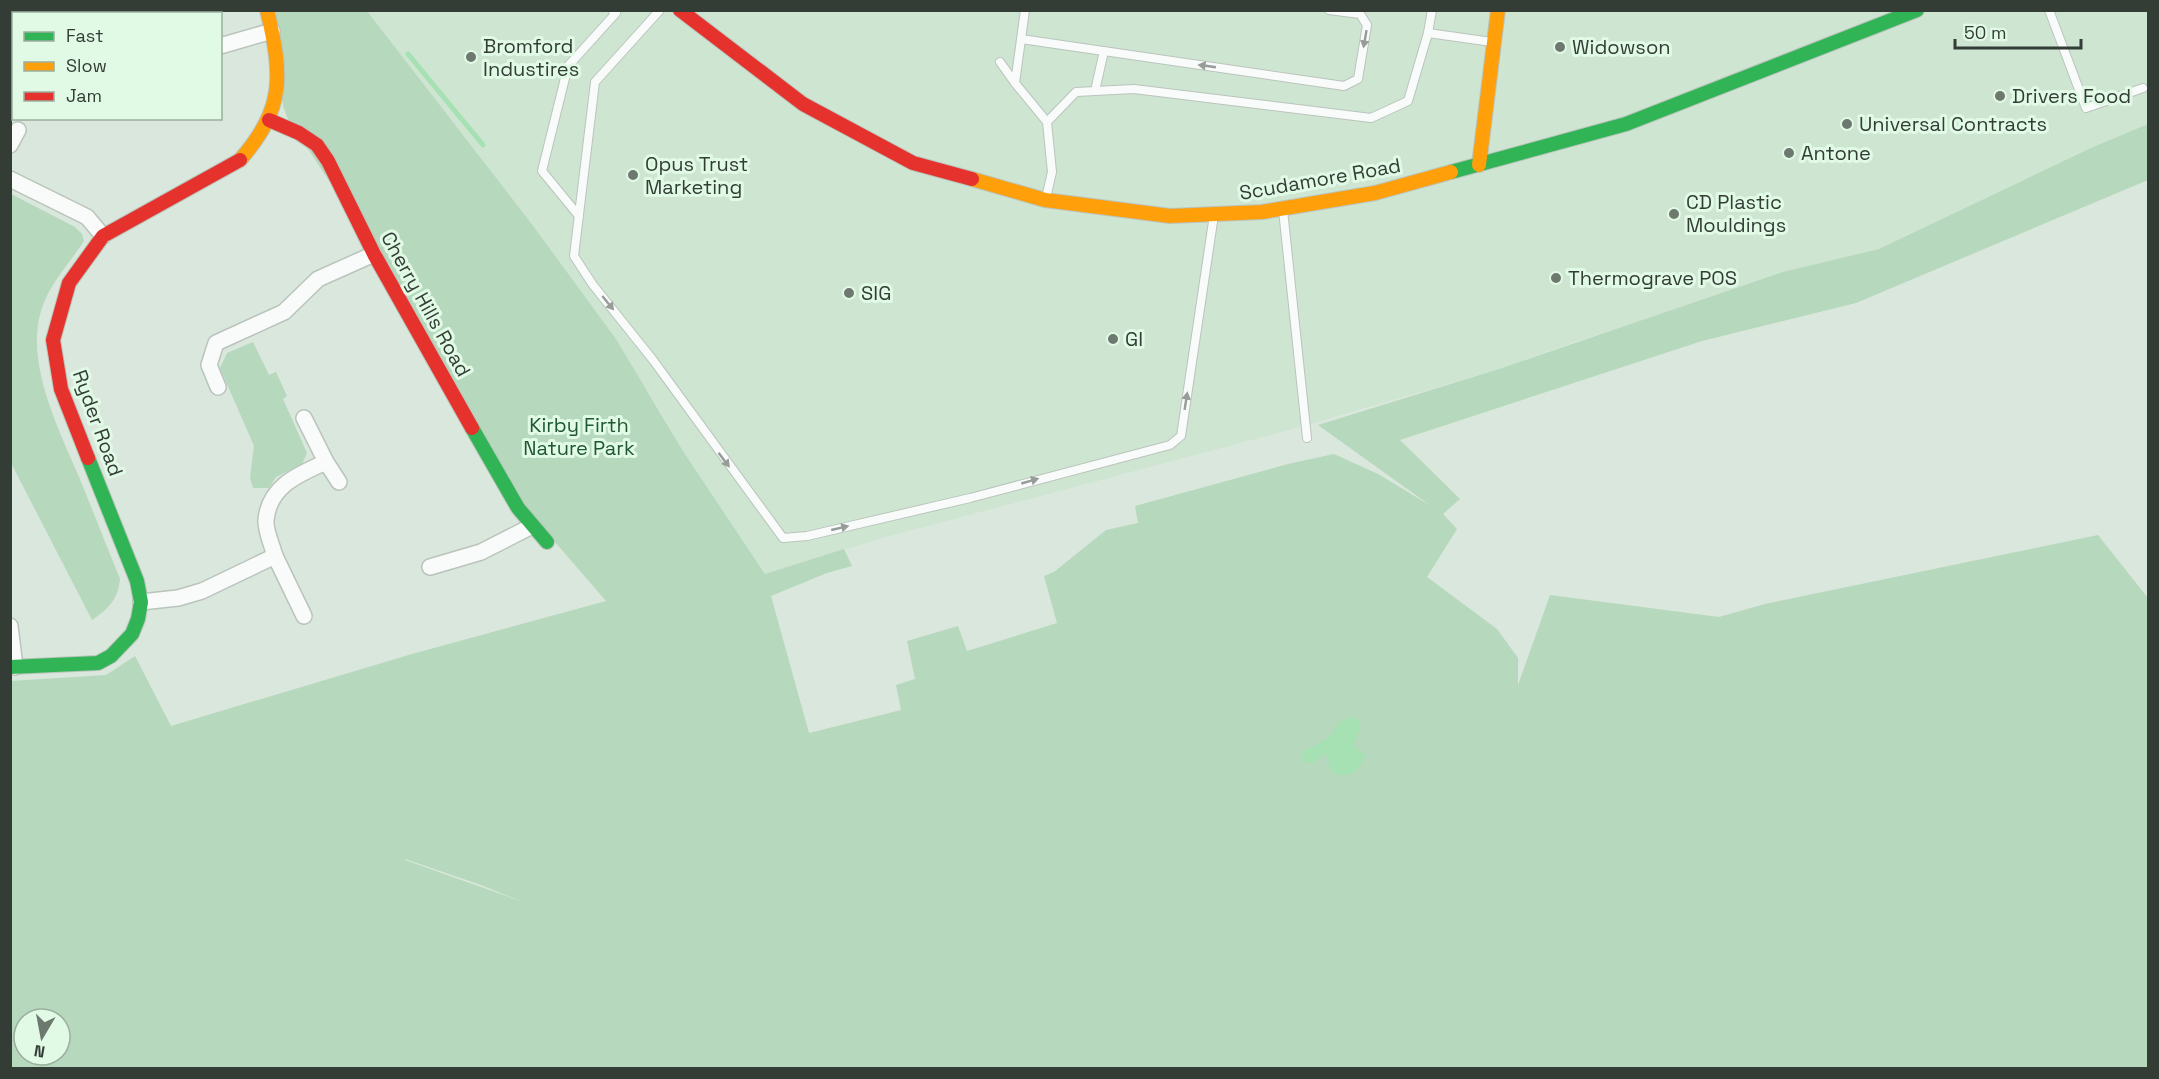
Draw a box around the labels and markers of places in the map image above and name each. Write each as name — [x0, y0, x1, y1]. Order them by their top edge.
place label: Bromford Industires — [483, 33, 579, 82]
place label: Widowson — [1572, 34, 1671, 60]
marker: Widowson — [1553, 40, 1567, 54]
marker: Bromford Industires — [464, 50, 478, 64]
place label: Drivers Food — [2012, 83, 2131, 109]
marker: Drivers Food — [1993, 89, 2007, 103]
place label: Universal Contracts — [1859, 111, 2047, 137]
marker: Universal Contracts — [1840, 117, 1854, 131]
place label: Antone — [1801, 140, 1871, 166]
marker: Antone — [1782, 146, 1796, 160]
place label: Opus Trust Marketing — [645, 151, 748, 200]
marker: Opus Trust Marketing — [626, 168, 640, 182]
place label: CD Plastic Mouldings — [1686, 189, 1786, 238]
marker: CD Plastic Mouldings — [1667, 207, 1681, 221]
place label: Thermograve POS — [1568, 265, 1737, 291]
marker: Thermograve POS — [1549, 271, 1563, 285]
place label: SIG — [861, 280, 891, 306]
marker: SIG — [842, 286, 856, 300]
place label: GI — [1125, 326, 1143, 352]
marker: GI — [1106, 332, 1120, 346]

